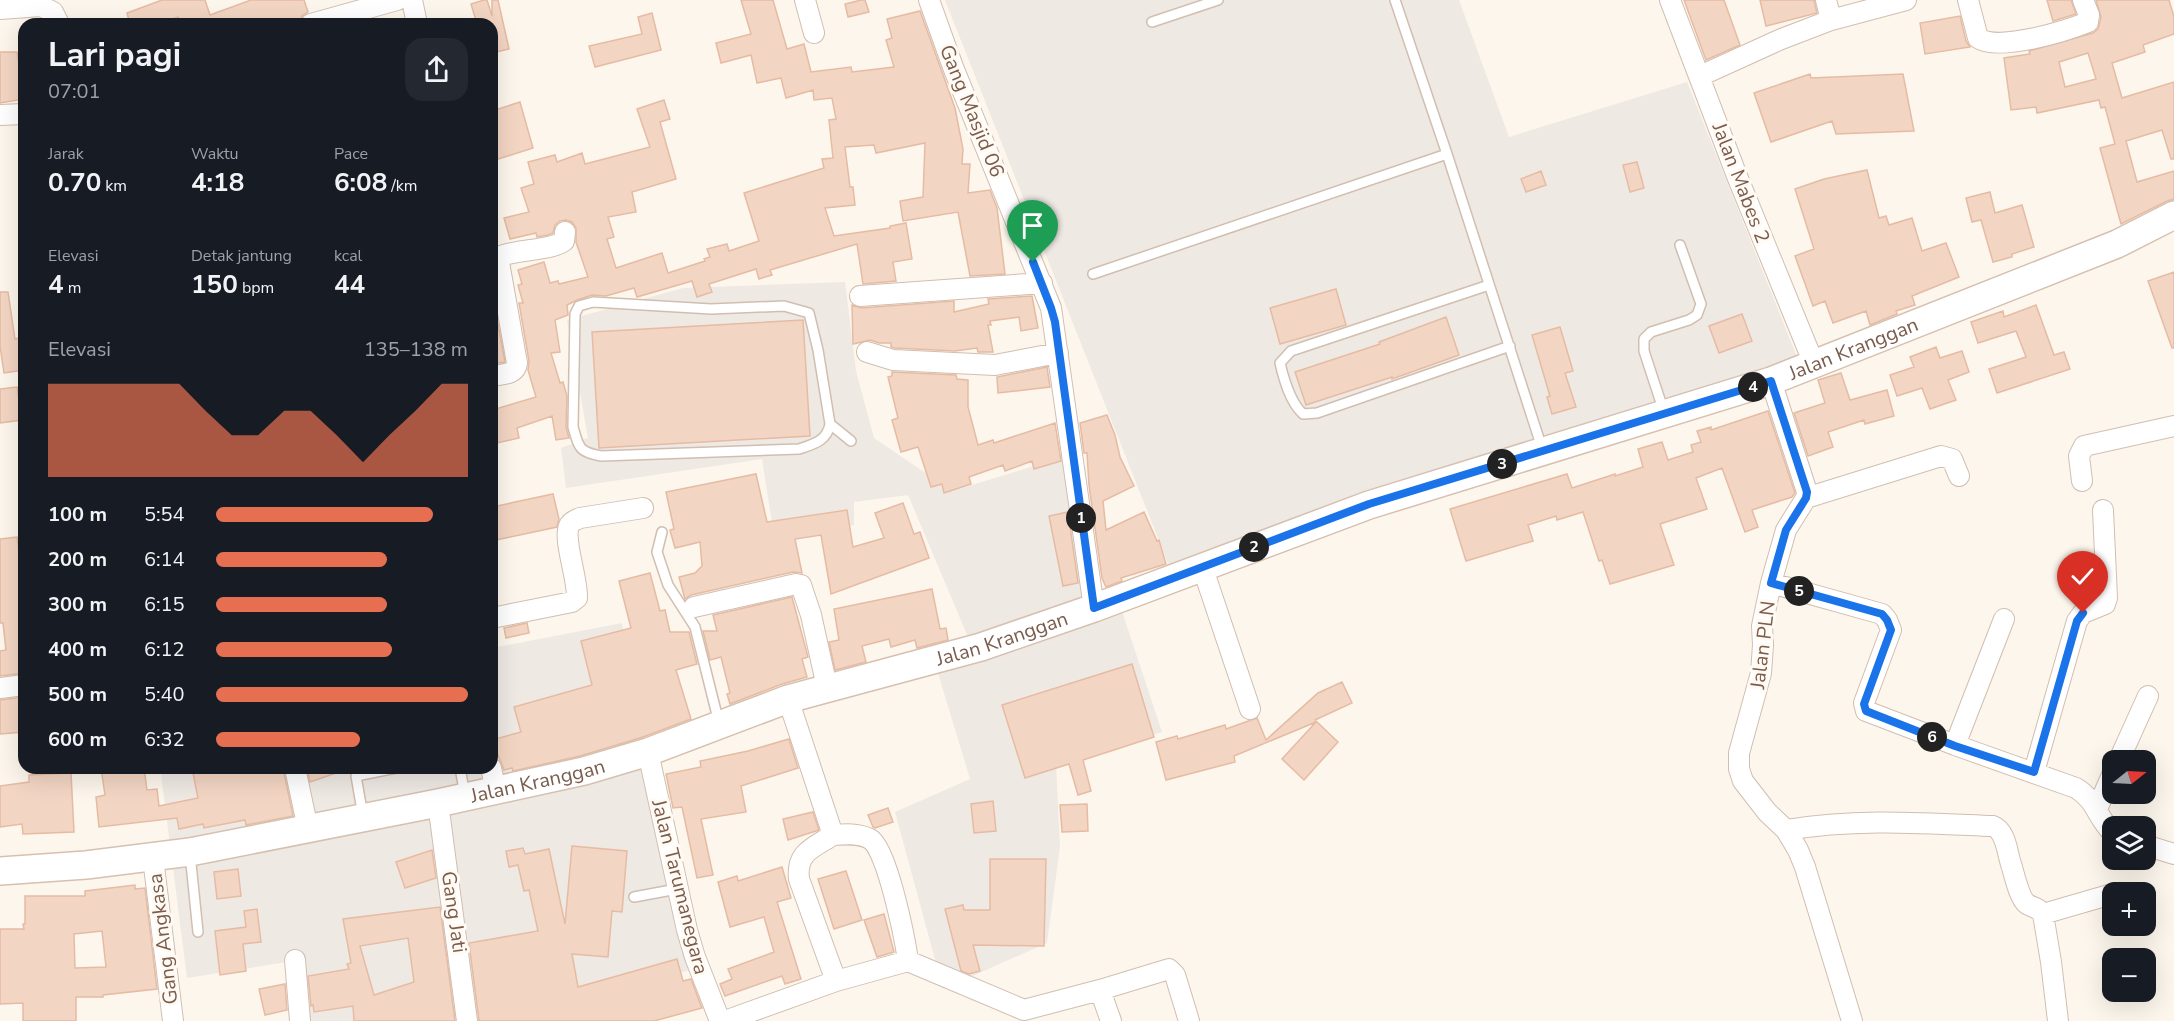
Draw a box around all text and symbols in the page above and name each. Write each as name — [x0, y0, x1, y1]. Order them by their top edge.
text: Lari pagi — [48, 33, 181, 78]
button: share — [405, 38, 468, 101]
street label: Gang Masjid 06 — [933, 41, 1011, 181]
text: 07:01 — [48, 78, 101, 105]
street label: Jalan Mabes 2 — [1705, 118, 1776, 247]
text: Jarak — [48, 143, 84, 165]
text: Waktu — [191, 143, 239, 165]
text: Pace — [334, 143, 368, 165]
text: 0.70 — [48, 165, 101, 200]
text: 4:18 — [191, 165, 244, 200]
text: 6:08 — [334, 165, 387, 200]
text: km — [101, 175, 127, 197]
text: /km — [387, 175, 418, 197]
pin — [1007, 200, 1058, 262]
icon: arrive — [1016, 209, 1049, 242]
text: Elevasi — [48, 245, 98, 267]
text: Detak jantung — [191, 245, 292, 267]
text: kcal — [334, 245, 362, 267]
text: 4 — [48, 267, 64, 302]
text: 150 — [191, 267, 238, 302]
text: 44 — [334, 267, 365, 302]
text: m — [64, 277, 81, 299]
text: bpm — [238, 277, 274, 299]
street label: Jalan Kranggan — [1784, 311, 1922, 387]
text: Elevasi — [48, 336, 111, 363]
text: 135–138 m — [364, 336, 468, 363]
pin: 4 — [1738, 372, 1768, 402]
text: 4 — [1748, 376, 1758, 398]
pin: 3 — [1487, 449, 1517, 479]
text: 3 — [1497, 453, 1507, 475]
text: 100 m — [48, 501, 107, 528]
text: 5:54 — [144, 501, 185, 528]
pin: 1 — [1066, 503, 1096, 533]
text: 1 — [1076, 507, 1086, 529]
pin: 2 — [1239, 532, 1269, 562]
text: 2 — [1249, 536, 1259, 558]
text: 200 m — [48, 546, 107, 573]
text: 6:14 — [144, 546, 185, 573]
pin — [2057, 551, 2108, 613]
icon: check — [2066, 560, 2099, 593]
pin: 5 — [1784, 576, 1814, 606]
text: 5 — [1794, 580, 1804, 602]
text: 300 m — [48, 591, 107, 618]
text: 6:15 — [144, 591, 185, 618]
street label: Jalan PLN — [1744, 599, 1782, 692]
street label: Jalan Kranggan — [932, 605, 1071, 672]
text: 400 m — [48, 636, 107, 663]
text: 6:12 — [144, 636, 185, 663]
text: 500 m — [48, 681, 107, 708]
text: 5:40 — [144, 681, 185, 708]
pin: 6 — [1917, 722, 1947, 752]
text: 600 m — [48, 726, 107, 753]
text: 6:32 — [144, 726, 185, 753]
text: 6 — [1927, 726, 1937, 748]
north arrow — [2102, 750, 2156, 804]
map controls — [2102, 750, 2156, 1002]
street label: Jalan Kranggan — [467, 752, 608, 809]
street label: Jalan Tarumanegara — [645, 796, 715, 977]
button: layers — [2102, 816, 2156, 870]
street label: Gang Jati — [435, 869, 473, 955]
street label: Gang Angkasa — [142, 872, 184, 1006]
button: + — [2102, 882, 2156, 936]
button: − — [2102, 948, 2156, 1002]

